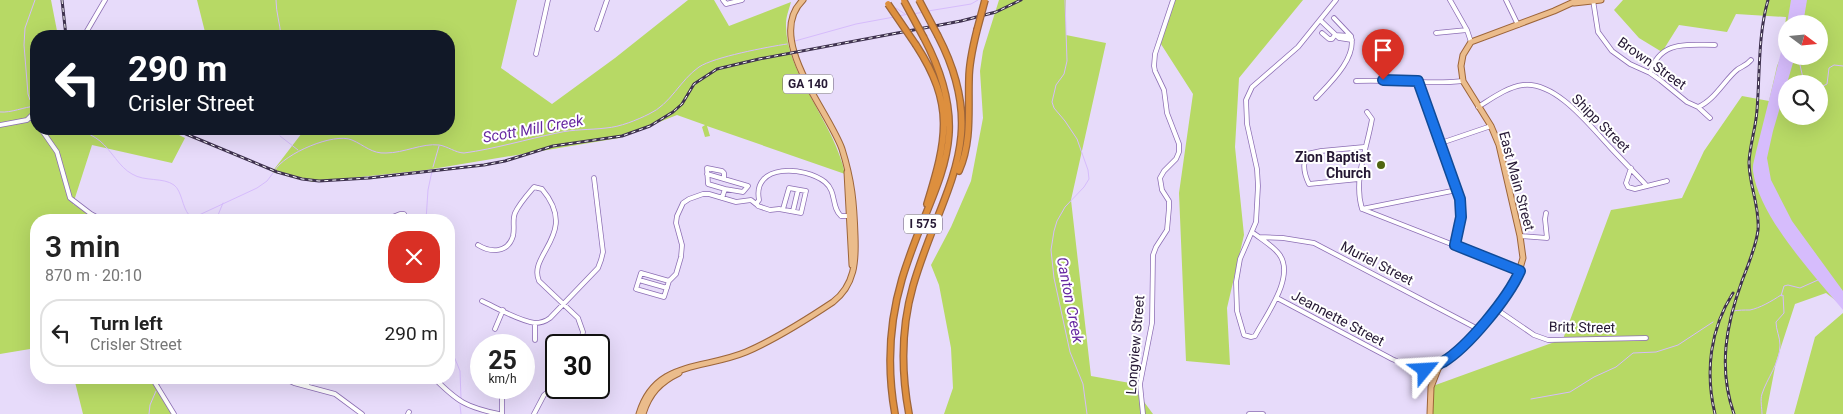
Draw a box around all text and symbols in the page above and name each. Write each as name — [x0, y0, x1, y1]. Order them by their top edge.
north arrow — [1778, 15, 1828, 65]
map controls — [1778, 15, 1828, 125]
pin — [1362, 29, 1404, 80]
street label: Brown Street — [1615, 34, 1690, 93]
icon: arrive — [1369, 36, 1397, 64]
text: 290 m — [128, 49, 227, 90]
icon: left — [45, 50, 110, 115]
road number: GA 140 — [783, 74, 833, 94]
button: search — [1778, 75, 1828, 125]
text: Crisler Street — [128, 91, 254, 116]
street label: Shipp Street — [1569, 91, 1634, 156]
water label: Scott Mill Creek — [481, 111, 585, 147]
street label: East Main Street — [1496, 130, 1538, 233]
place label: Zion Baptist Church — [1295, 149, 1371, 181]
marker: Zion Baptist Church — [1375, 159, 1387, 171]
road number: I 575 — [904, 214, 942, 233]
text: 3 min — [45, 229, 120, 264]
button: close — [388, 231, 440, 283]
street label: Muriel Street — [1338, 238, 1416, 288]
water label: Canton Creek — [1053, 256, 1087, 345]
text: 870 m · 20:10 — [45, 266, 142, 285]
street label: Jeannette Street — [1289, 287, 1387, 349]
street label: Longview Street — [1123, 294, 1147, 395]
text: Turn left — [90, 312, 163, 335]
street label: Britt Street — [1549, 318, 1616, 336]
icon: left — [47, 319, 75, 347]
text: 290 m — [385, 322, 438, 345]
speed limit sign: 30 — [545, 334, 610, 399]
text: Crisler Street — [90, 335, 182, 354]
position arrow — [1398, 343, 1450, 395]
text: 25 — [488, 346, 517, 375]
text: km/h — [488, 372, 517, 386]

